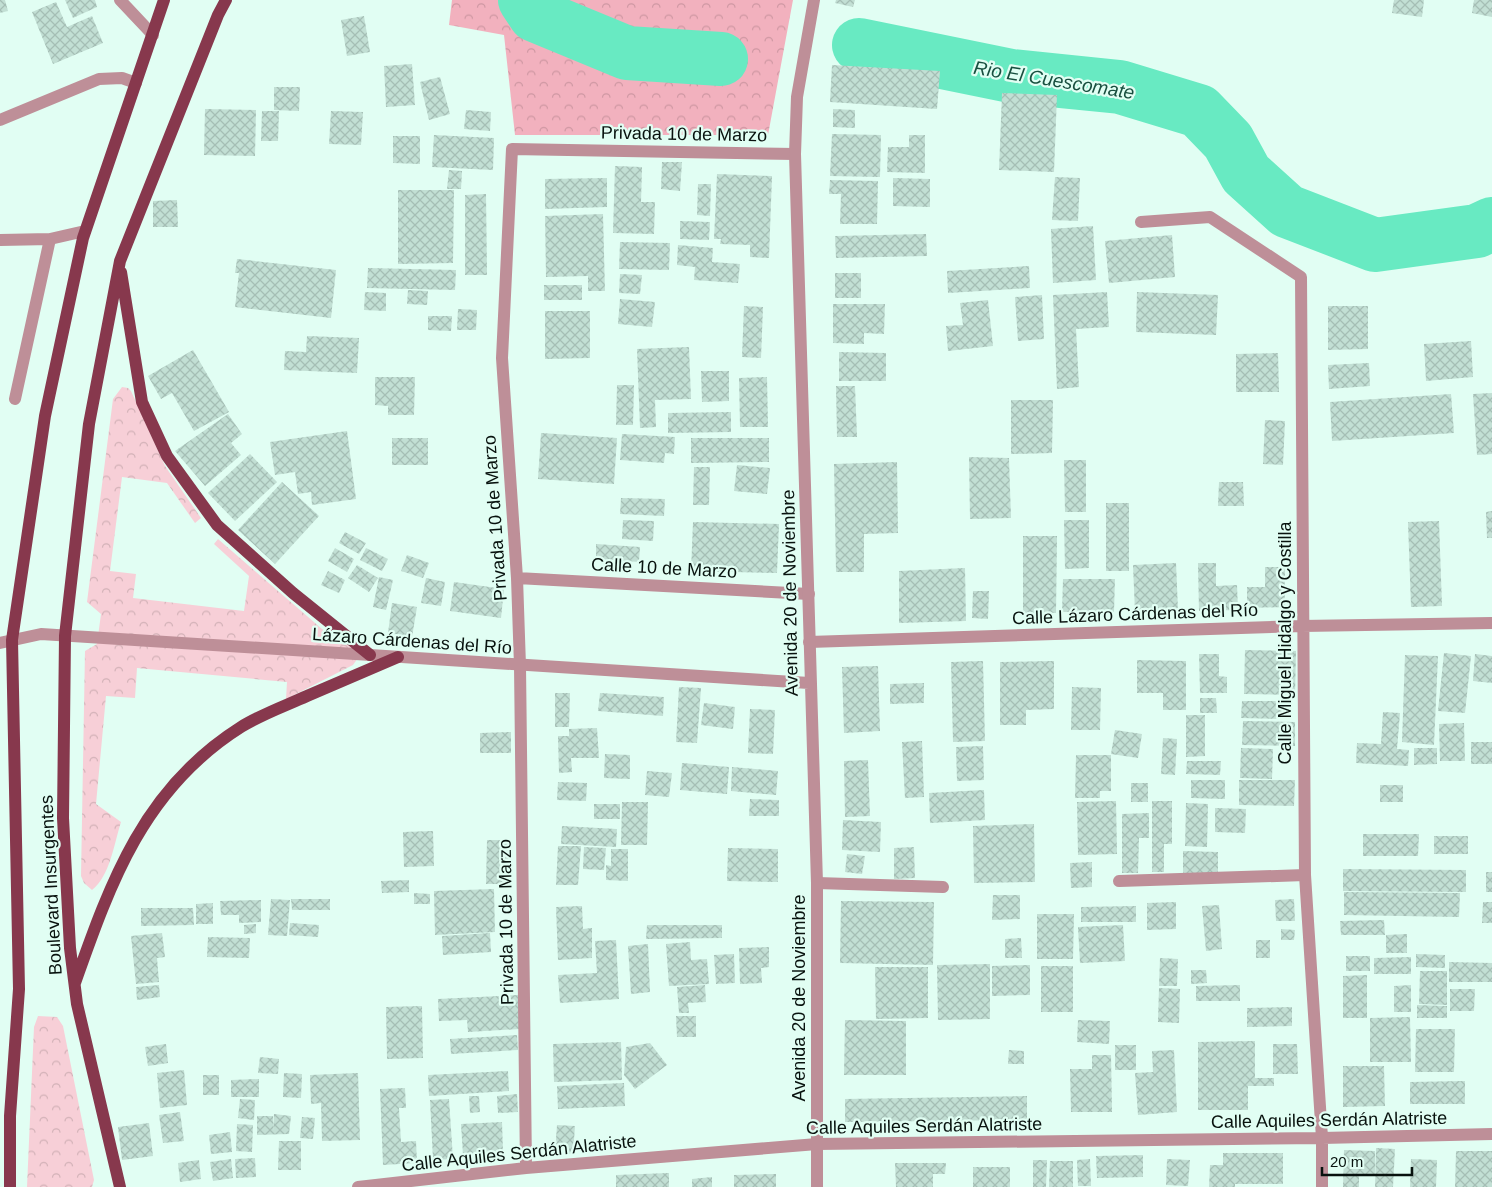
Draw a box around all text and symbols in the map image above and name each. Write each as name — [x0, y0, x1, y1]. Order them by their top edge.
water label: Rio El Cuescomate — [972, 57, 1136, 103]
street label: Privada 10 de Marzo — [601, 123, 767, 145]
street label: Privada 10 de Marzo — [479, 434, 511, 602]
street label: Avenida 20 de Noviembre — [778, 489, 802, 697]
street label: Calle Miguel Hidalgo y Costilla — [1275, 520, 1295, 765]
street label: Calle 10 de Marzo — [591, 554, 737, 582]
street label: Calle Lázaro Cárdenas del Río — [1012, 600, 1258, 628]
street label: Lázaro Cárdenas del Río — [311, 624, 513, 658]
street label: Boulevard Insurgentes — [36, 795, 66, 975]
street label: Privada 10 de Marzo — [495, 839, 517, 1005]
street label: Avenida 20 de Noviembre — [789, 895, 809, 1101]
street label: Calle Aquiles Serdán Alatriste — [1211, 1108, 1447, 1132]
street label: Calle Aquiles Serdán Alatriste — [806, 1114, 1042, 1138]
street label: Calle Aquiles Serdán Alatriste — [401, 1131, 637, 1175]
scale bar — [1322, 1144, 1412, 1176]
text: 20 m — [1330, 1153, 1363, 1170]

